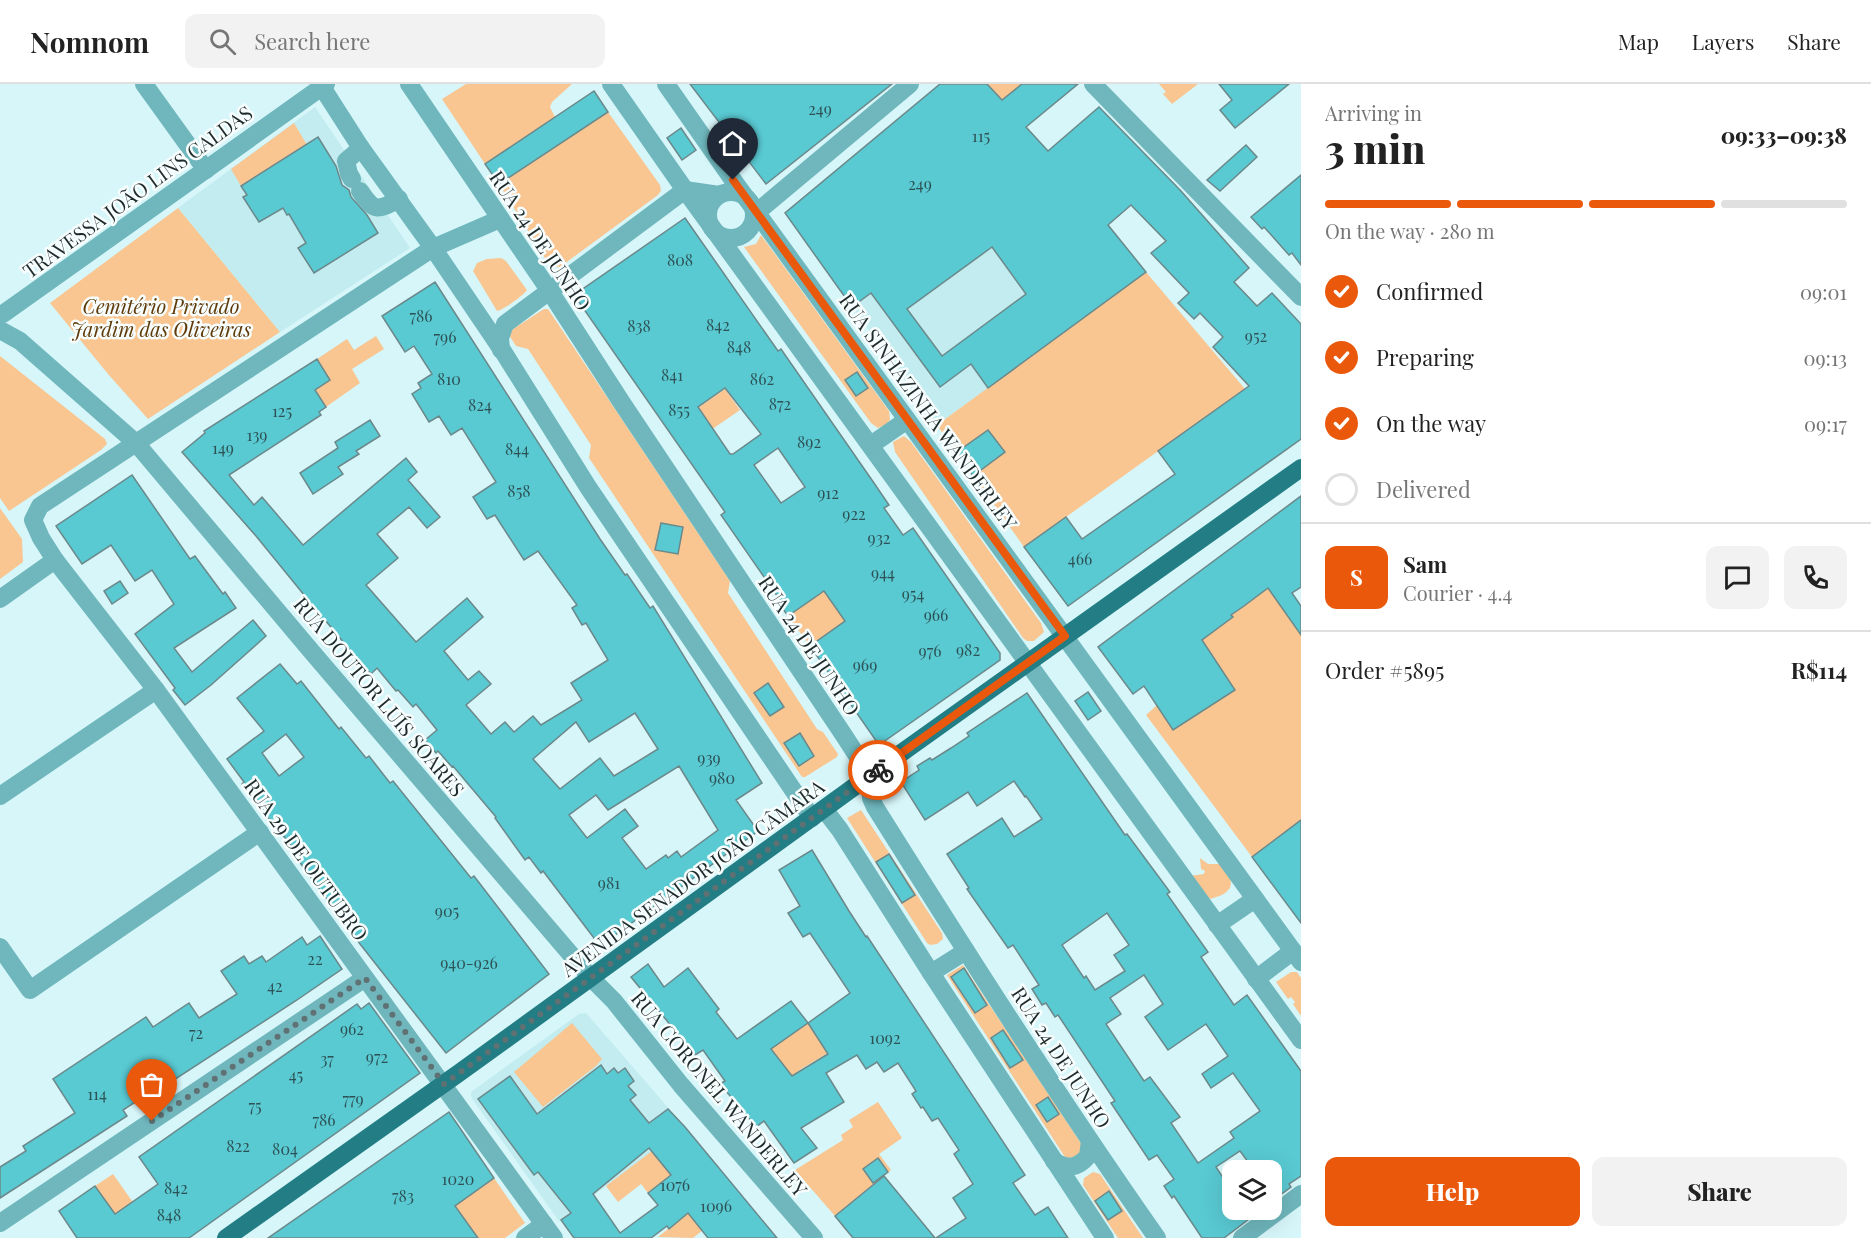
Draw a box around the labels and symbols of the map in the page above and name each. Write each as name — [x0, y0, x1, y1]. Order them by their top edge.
house number: 249 — [808, 98, 832, 119]
street label: TRAVESSA JOÃO LINS CALDAS — [17, 99, 257, 283]
pin — [707, 118, 758, 180]
house number: 115 — [972, 125, 990, 146]
street label: RUA 24 DE JUNHO — [484, 165, 598, 315]
house number: 249 — [908, 173, 932, 194]
house number: 808 — [667, 249, 693, 270]
street label: RUA SINHAZINHA WANDERLEY — [834, 287, 1024, 535]
park label: Cemitério Privado Jardim das Oliveiras — [71, 292, 251, 342]
house number: 786 — [409, 305, 433, 326]
house number: 842 — [706, 314, 730, 335]
house number: 838 — [627, 315, 651, 336]
house number: 952 — [1245, 325, 1267, 346]
house number: 796 — [434, 326, 456, 347]
house number: 848 — [727, 336, 751, 357]
house number: 841 — [661, 364, 683, 385]
house number: 810 — [437, 368, 461, 389]
house number: 862 — [750, 368, 774, 389]
house number: 872 — [769, 393, 791, 414]
house number: 824 — [468, 394, 492, 415]
house number: 855 — [668, 399, 690, 420]
house number: 125 — [272, 400, 292, 421]
house number: 139 — [246, 424, 268, 445]
house number: 892 — [797, 431, 821, 452]
house number: 149 — [212, 437, 234, 458]
house number: 844 — [505, 438, 529, 459]
house number: 858 — [507, 480, 531, 501]
house number: 912 — [817, 482, 839, 503]
house number: 922 — [842, 503, 866, 524]
house number: 932 — [867, 527, 891, 548]
house number: 466 — [1068, 548, 1092, 569]
house number: 944 — [871, 562, 895, 583]
street label: RUA 24 DE JUNHO — [753, 570, 867, 720]
house number: 954 — [902, 583, 924, 604]
street label: RUA DOUTOR LUÍS SOARES — [289, 591, 471, 801]
house number: 966 — [924, 604, 948, 625]
house number: 982 — [956, 639, 980, 660]
house number: 976 — [919, 640, 941, 661]
house number: 969 — [853, 654, 877, 675]
courier — [848, 740, 908, 800]
house number: 939 — [697, 747, 721, 768]
house number: 980 — [709, 767, 735, 788]
street label: AVENIDA SENADOR JOÃO CÂMARA — [554, 772, 829, 982]
street label: RUA 29 DE OUTUBRO — [239, 773, 375, 945]
house number: 981 — [598, 872, 620, 893]
house number: 905 — [435, 900, 459, 921]
house number: 22 — [307, 948, 323, 969]
house number: 940-926 — [440, 952, 498, 973]
house number: 42 — [267, 975, 283, 996]
street label: RUA 24 DE JUNHO — [1006, 981, 1118, 1133]
street label: RUA CORONEL WANDERLEY — [626, 985, 814, 1202]
house number: 962 — [340, 1018, 364, 1039]
house number: 72 — [189, 1022, 203, 1043]
house number: 1092 — [869, 1027, 901, 1048]
house number: 972 — [366, 1046, 388, 1067]
house number: 37 — [320, 1048, 334, 1069]
pin — [126, 1059, 177, 1121]
house number: 45 — [289, 1064, 303, 1085]
house number: 114 — [87, 1083, 107, 1104]
house number: 779 — [342, 1088, 364, 1109]
house number: 75 — [248, 1095, 262, 1116]
house number: 786 — [312, 1109, 336, 1130]
house number: 822 — [226, 1135, 250, 1156]
house number: 804 — [272, 1138, 298, 1159]
house number: 1020 — [442, 1168, 474, 1189]
house number: 1076 — [660, 1174, 690, 1195]
house number: 842 — [164, 1177, 188, 1198]
house number: 783 — [392, 1185, 414, 1206]
house number: 1096 — [700, 1195, 732, 1216]
house number: 848 — [157, 1204, 181, 1225]

